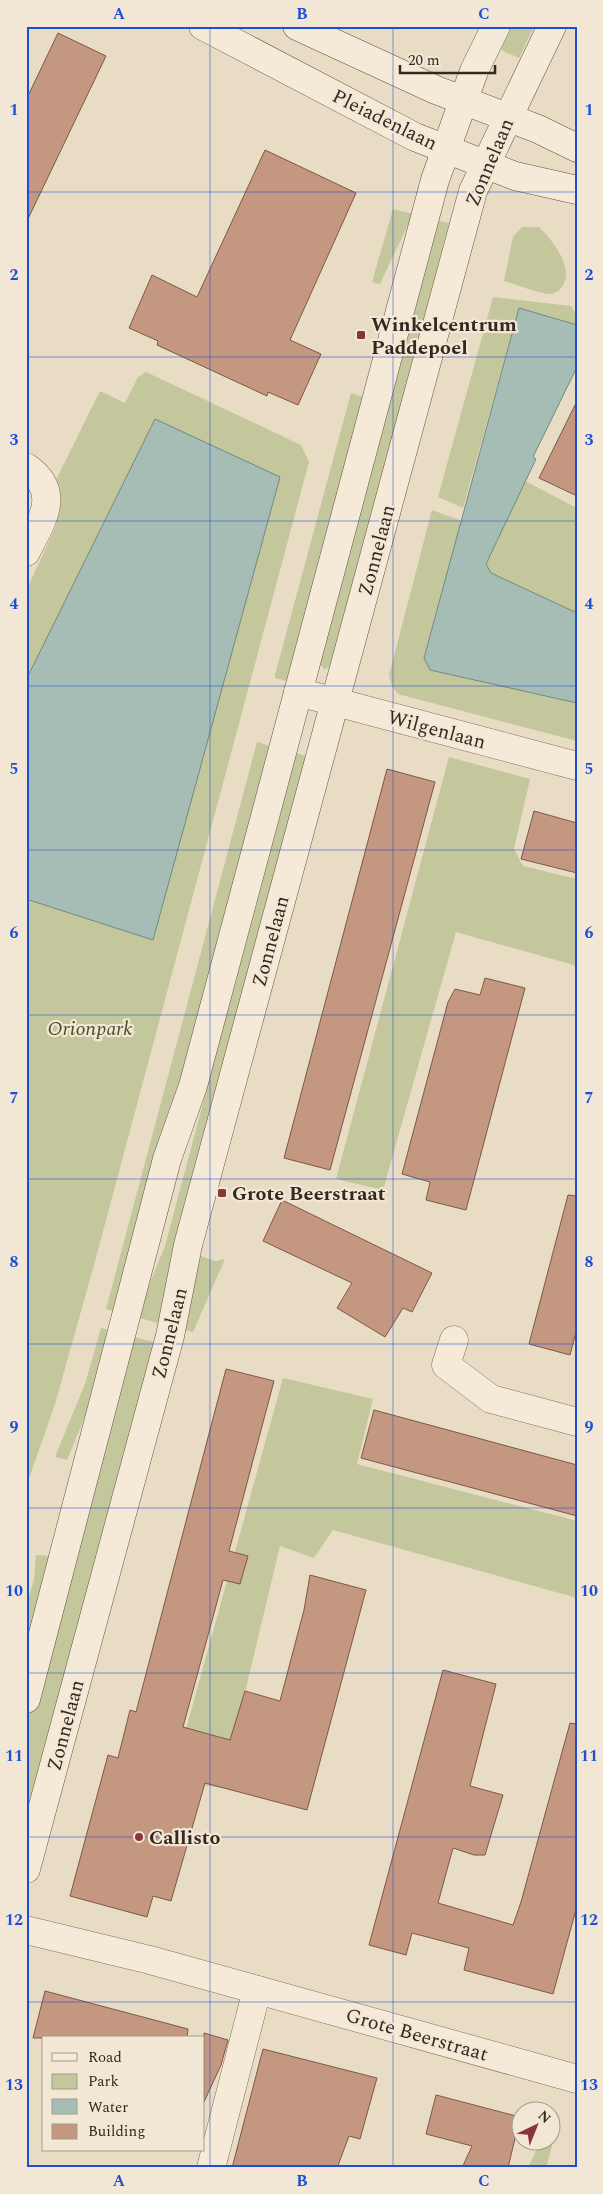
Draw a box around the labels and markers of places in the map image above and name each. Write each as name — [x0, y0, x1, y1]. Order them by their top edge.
place label: Winkelcentrum Paddepoel — [371, 310, 517, 363]
marker: Winkelcentrum Paddepoel — [355, 329, 367, 341]
place label: Grote Beerstraat — [232, 1179, 386, 1209]
marker: Grote Beerstraat — [216, 1187, 228, 1199]
place label: Callisto — [149, 1823, 220, 1853]
marker: Callisto — [133, 1831, 145, 1843]

